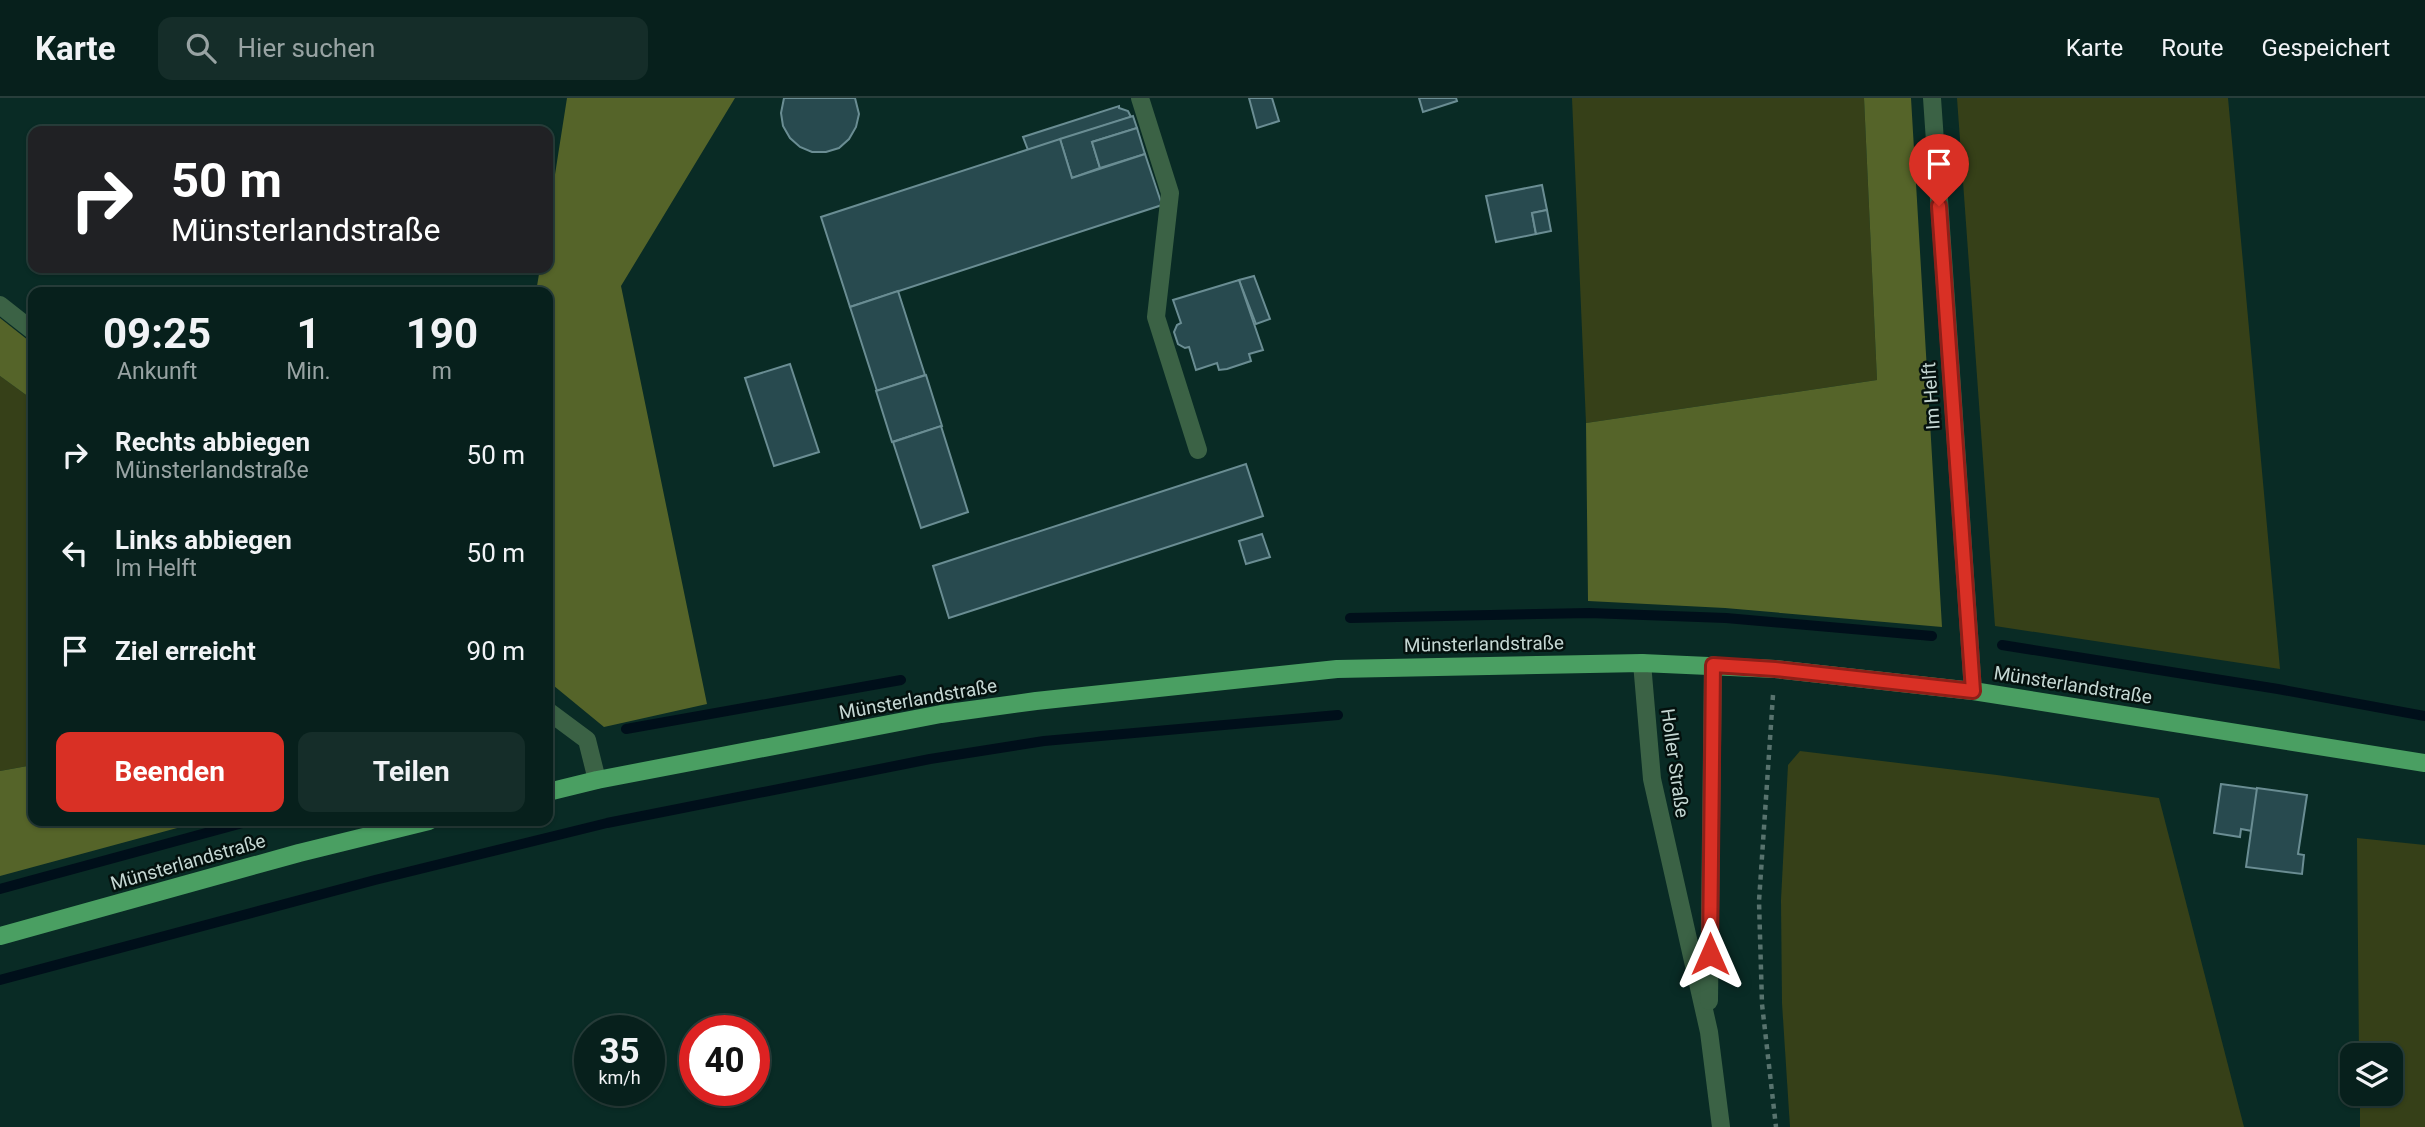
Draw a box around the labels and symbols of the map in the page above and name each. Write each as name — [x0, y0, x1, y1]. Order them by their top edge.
pin — [1909, 134, 1969, 206]
street label: Im Helft — [1917, 361, 1945, 431]
street label: Münsterlandstraße — [1404, 631, 1564, 657]
street label: Münsterlandstraße — [1992, 661, 2154, 709]
street label: Münsterlandstraße — [837, 674, 999, 724]
street label: Holler Straße — [1656, 707, 1694, 819]
street label: Münsterlandstraße — [108, 829, 268, 895]
position arrow — [1673, 917, 1747, 991]
speed limit sign: 40 — [679, 1015, 770, 1106]

